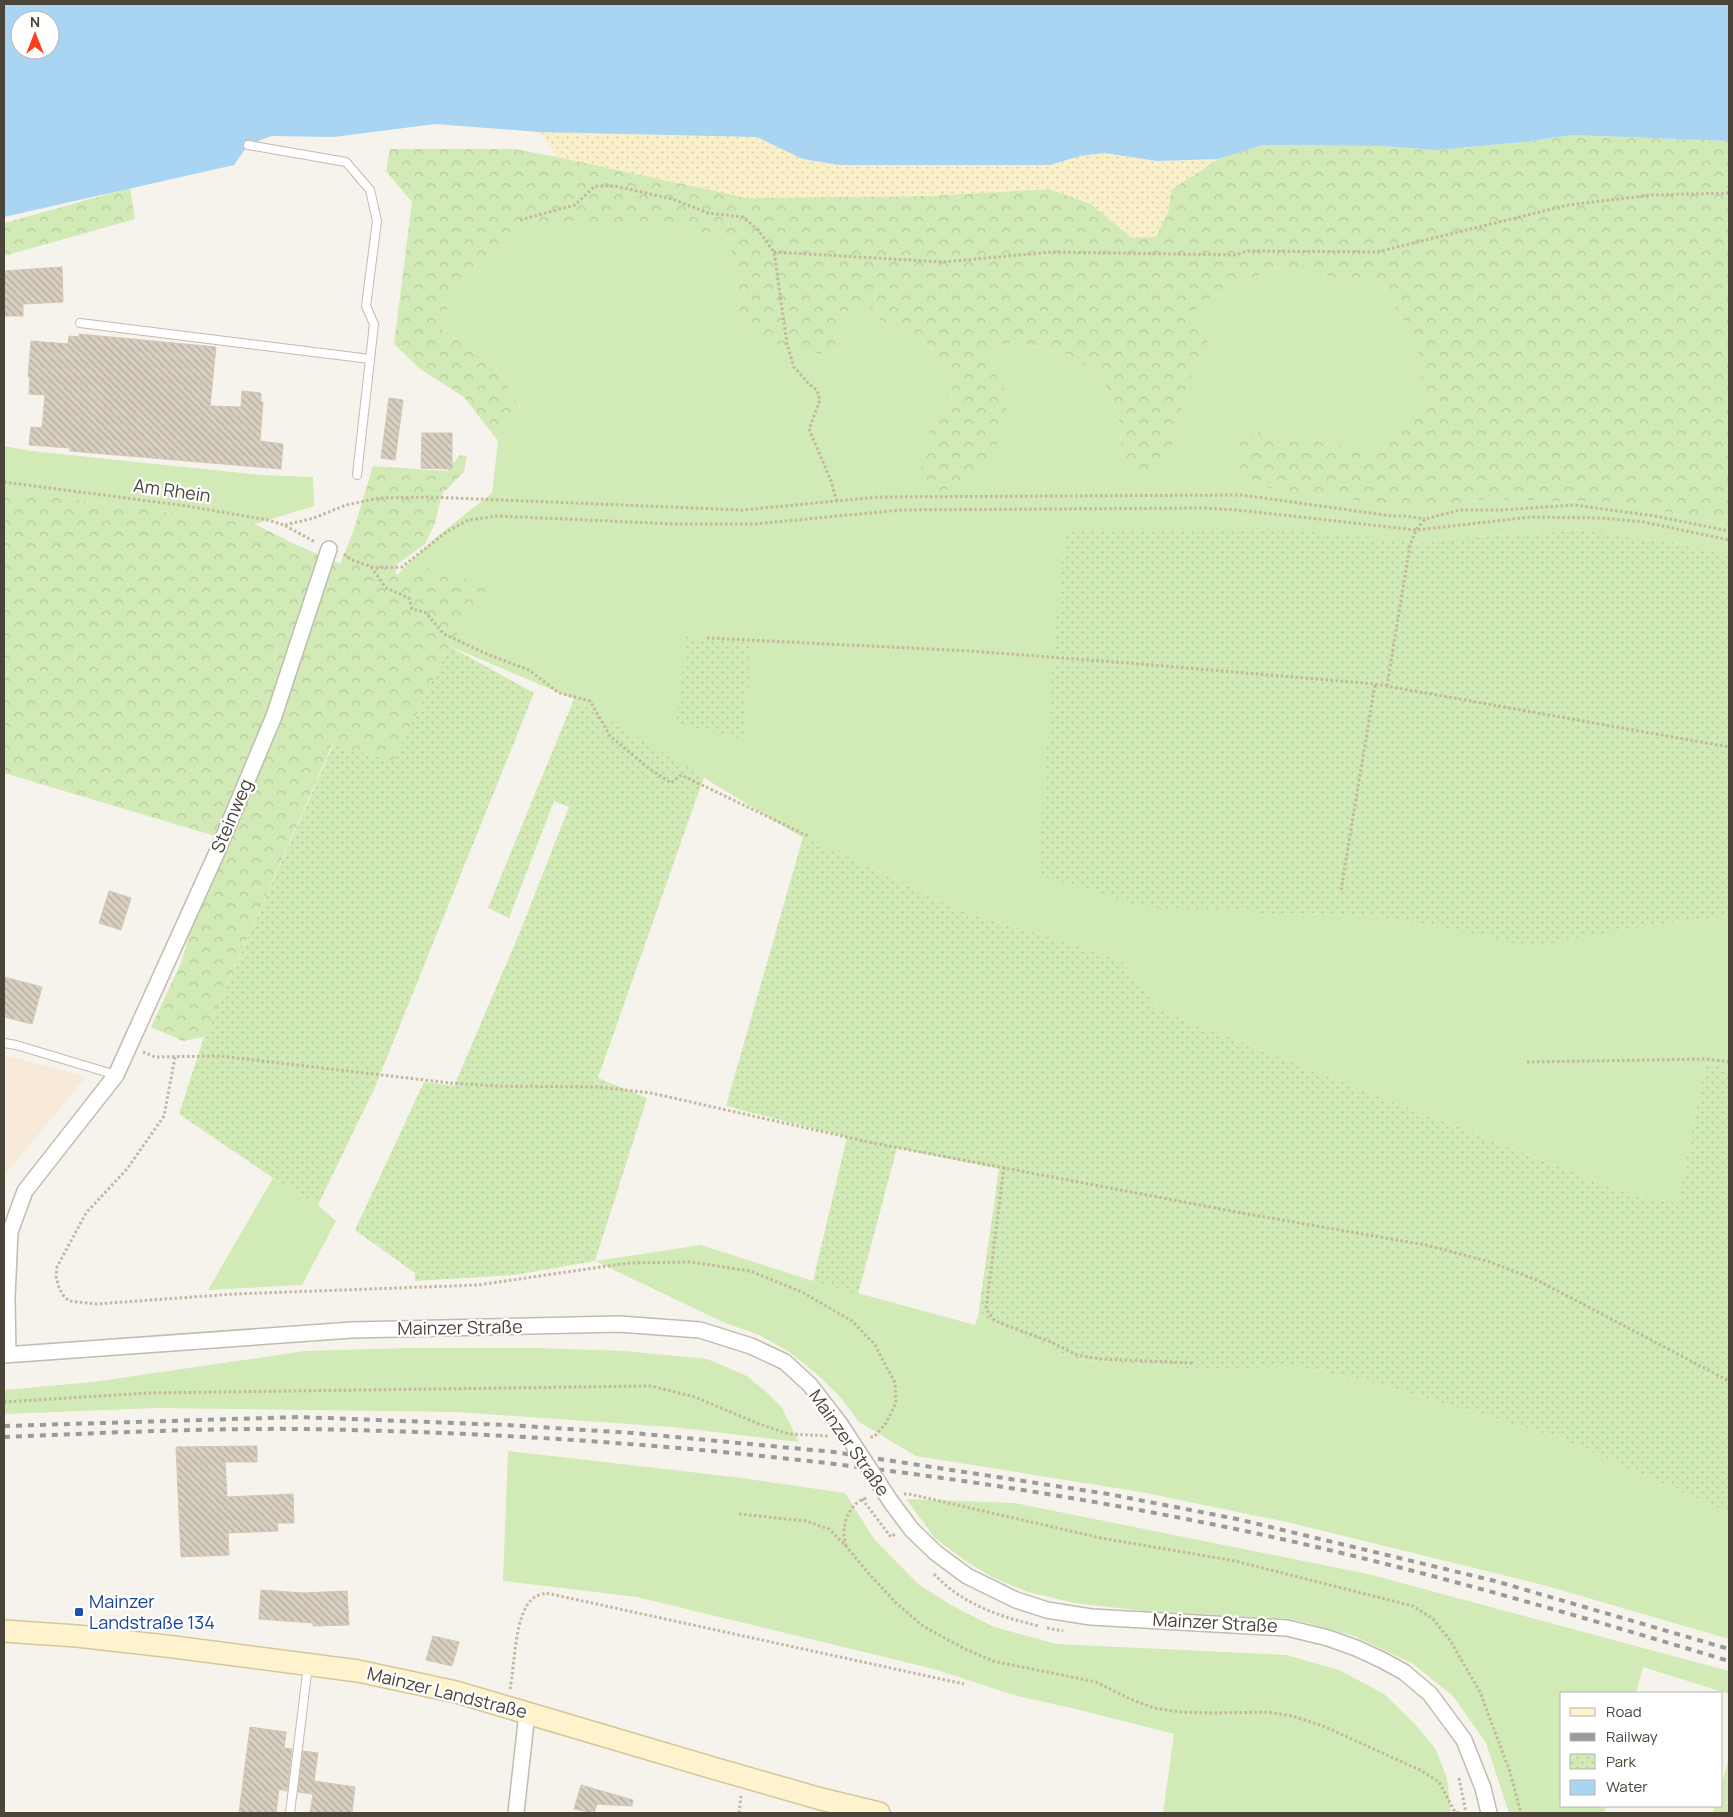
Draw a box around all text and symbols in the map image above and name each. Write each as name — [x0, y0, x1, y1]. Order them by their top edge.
north arrow — [10, 10, 60, 60]
text: N — [30, 12, 40, 31]
street label: Am Rhein — [132, 473, 212, 507]
street label: Steinweg — [205, 775, 257, 856]
street label: Mainzer Straße — [397, 1314, 523, 1340]
street label: Mainzer Straße — [804, 1384, 896, 1501]
place label: Mainzer Landstraße 134 — [89, 1589, 215, 1634]
marker: Mainzer Landstraße 134 — [73, 1606, 85, 1618]
street label: Mainzer Straße — [1152, 1607, 1278, 1637]
street label: Mainzer Landstraße — [365, 1661, 530, 1724]
legend — [1560, 1692, 1723, 1807]
text: Road — [1606, 1701, 1642, 1722]
text: Railway — [1606, 1726, 1658, 1747]
text: Park — [1606, 1751, 1636, 1772]
text: Water — [1606, 1776, 1648, 1797]

